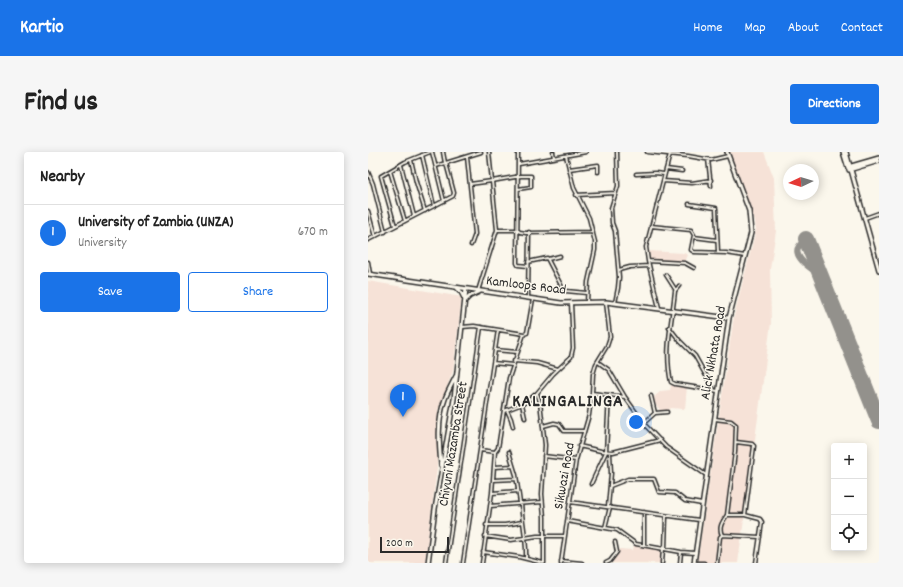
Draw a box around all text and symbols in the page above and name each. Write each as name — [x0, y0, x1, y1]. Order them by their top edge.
text: Kartio — [20, 15, 64, 42]
text: Home — [693, 18, 722, 38]
text: Map — [744, 18, 766, 38]
text: About — [788, 18, 819, 38]
text: Contact — [841, 18, 883, 38]
text: Find us — [24, 84, 98, 124]
button: Directions — [790, 84, 879, 124]
north arrow — [783, 164, 819, 200]
text: Nearby — [40, 166, 84, 190]
text: University of Zambia (UNZA) — [78, 212, 233, 234]
text: 1 — [52, 223, 54, 242]
text: 670 m — [298, 223, 328, 242]
text: University — [78, 234, 127, 253]
street label: Kamloops Road — [485, 271, 567, 301]
button: Save — [40, 272, 180, 312]
button: Share — [188, 272, 328, 312]
street label: Alick Nkhata Road — [696, 305, 732, 401]
street label: Chiyuni Mazamba Street — [434, 380, 474, 508]
pin: 1 — [390, 384, 416, 417]
district label: KALINGALINGA — [512, 390, 624, 415]
your location — [626, 412, 646, 432]
street label: Sikwazi Road — [549, 441, 581, 511]
map controls — [831, 443, 867, 551]
button: + — [831, 443, 867, 479]
button: − — [831, 479, 867, 515]
button: locate — [831, 515, 867, 551]
scale bar — [380, 535, 449, 554]
text: 200 m — [386, 536, 413, 552]

